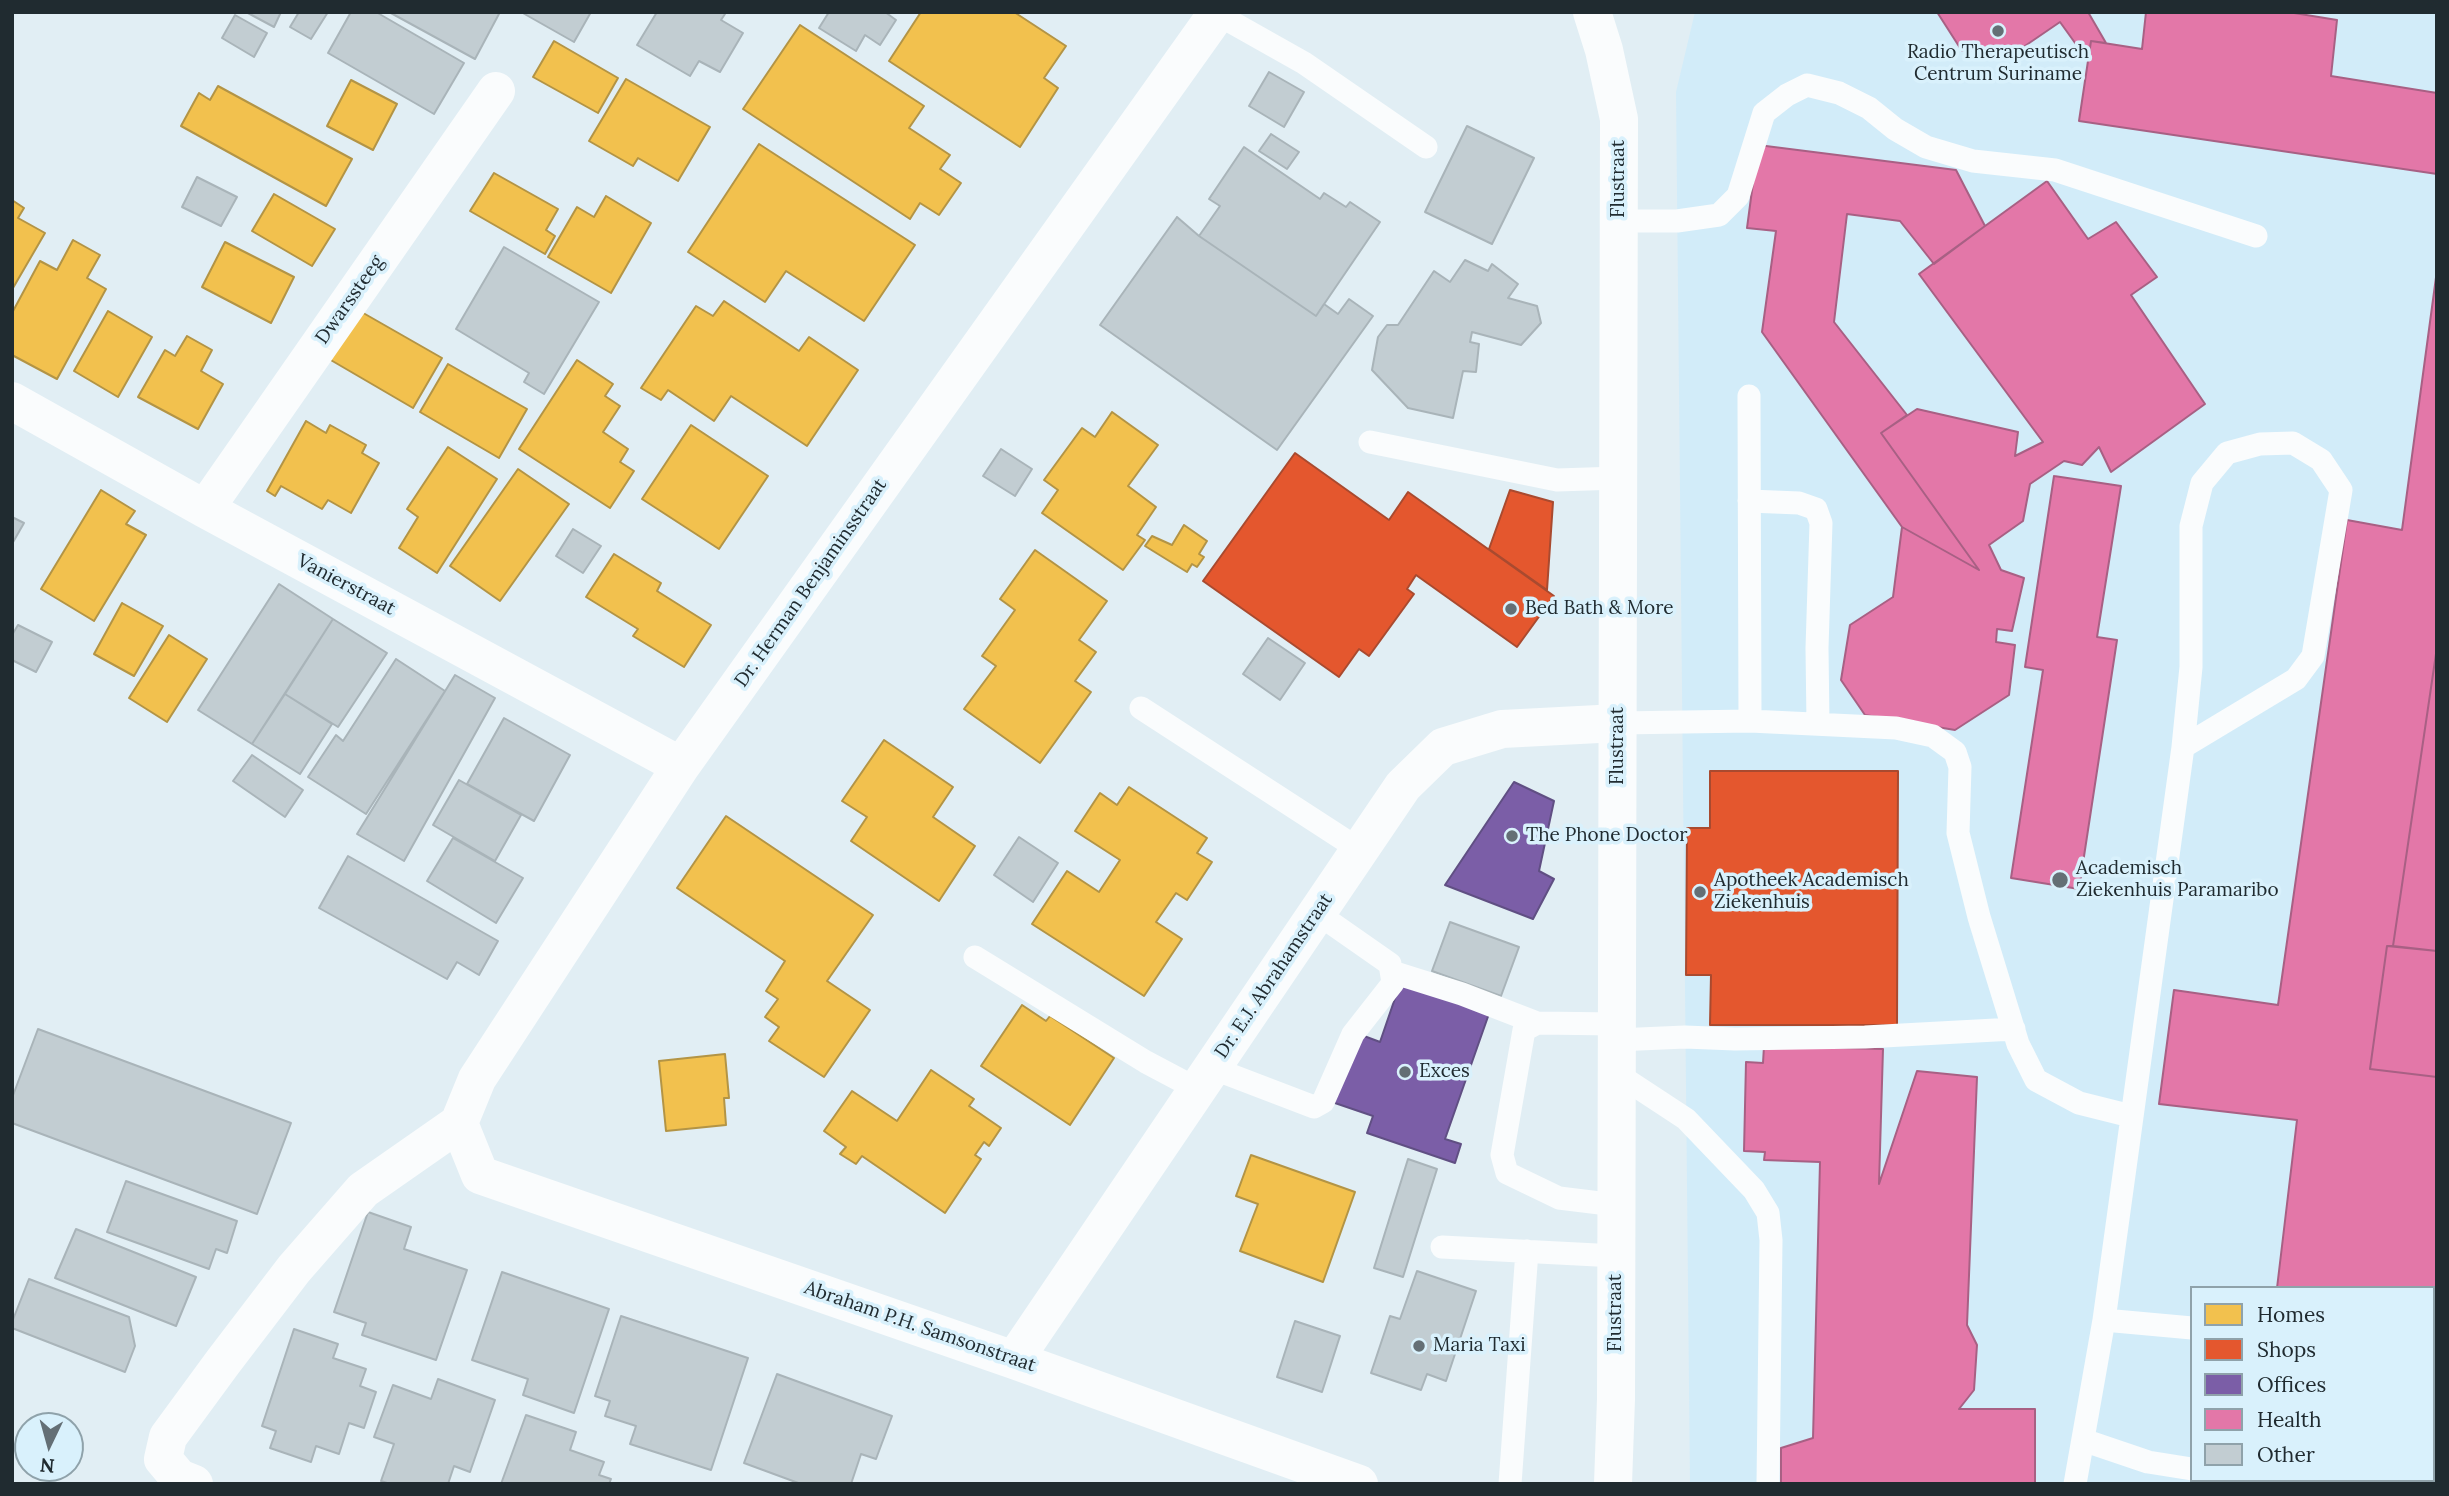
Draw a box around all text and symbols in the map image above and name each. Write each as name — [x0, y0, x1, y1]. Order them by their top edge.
marker: Radio Therapeutisch Centrum Suriname — [1990, 23, 2006, 39]
place label: Radio Therapeutisch Centrum Suriname — [1907, 42, 2089, 86]
street label: Flustraat — [1608, 140, 1630, 218]
street label: Dwarssteeg — [311, 251, 389, 349]
street label: Dr. Herman Benjaminsstraat — [730, 474, 892, 692]
street label: Vanierstraat — [293, 550, 399, 620]
place label: Bed Bath & More — [1525, 598, 1674, 620]
marker: Bed Bath & More — [1503, 601, 1519, 617]
street label: Flustraat — [1607, 707, 1629, 785]
place label: The Phone Doctor — [1526, 825, 1688, 847]
marker: The Phone Doctor — [1504, 828, 1520, 844]
place label: Academisch Ziekenhuis Paramaribo — [2076, 858, 2279, 902]
place label: Apotheek Academisch Ziekenhuis — [1714, 870, 1909, 914]
marker: Academisch Ziekenhuis Paramaribo — [2050, 870, 2070, 890]
marker: Apotheek Academisch Ziekenhuis — [1692, 884, 1708, 900]
street label: Dr. E.J. Abrahamstraat — [1210, 889, 1338, 1063]
place label: Exces — [1419, 1061, 1470, 1083]
marker: Exces — [1397, 1064, 1413, 1080]
street label: Flustraat — [1605, 1274, 1627, 1352]
street label: Abraham P.H. Samsonstraat — [801, 1277, 1039, 1377]
legend — [2190, 1286, 2435, 1482]
text: Homes — [2257, 1301, 2325, 1328]
place label: Maria Taxi — [1433, 1335, 1526, 1357]
text: Shops — [2257, 1336, 2316, 1363]
marker: Maria Taxi — [1411, 1338, 1427, 1354]
text: Offices — [2257, 1371, 2326, 1398]
text: Health — [2257, 1406, 2322, 1433]
north arrow — [14, 1412, 84, 1482]
text: Other — [2257, 1441, 2315, 1468]
text: N — [39, 1453, 56, 1479]

